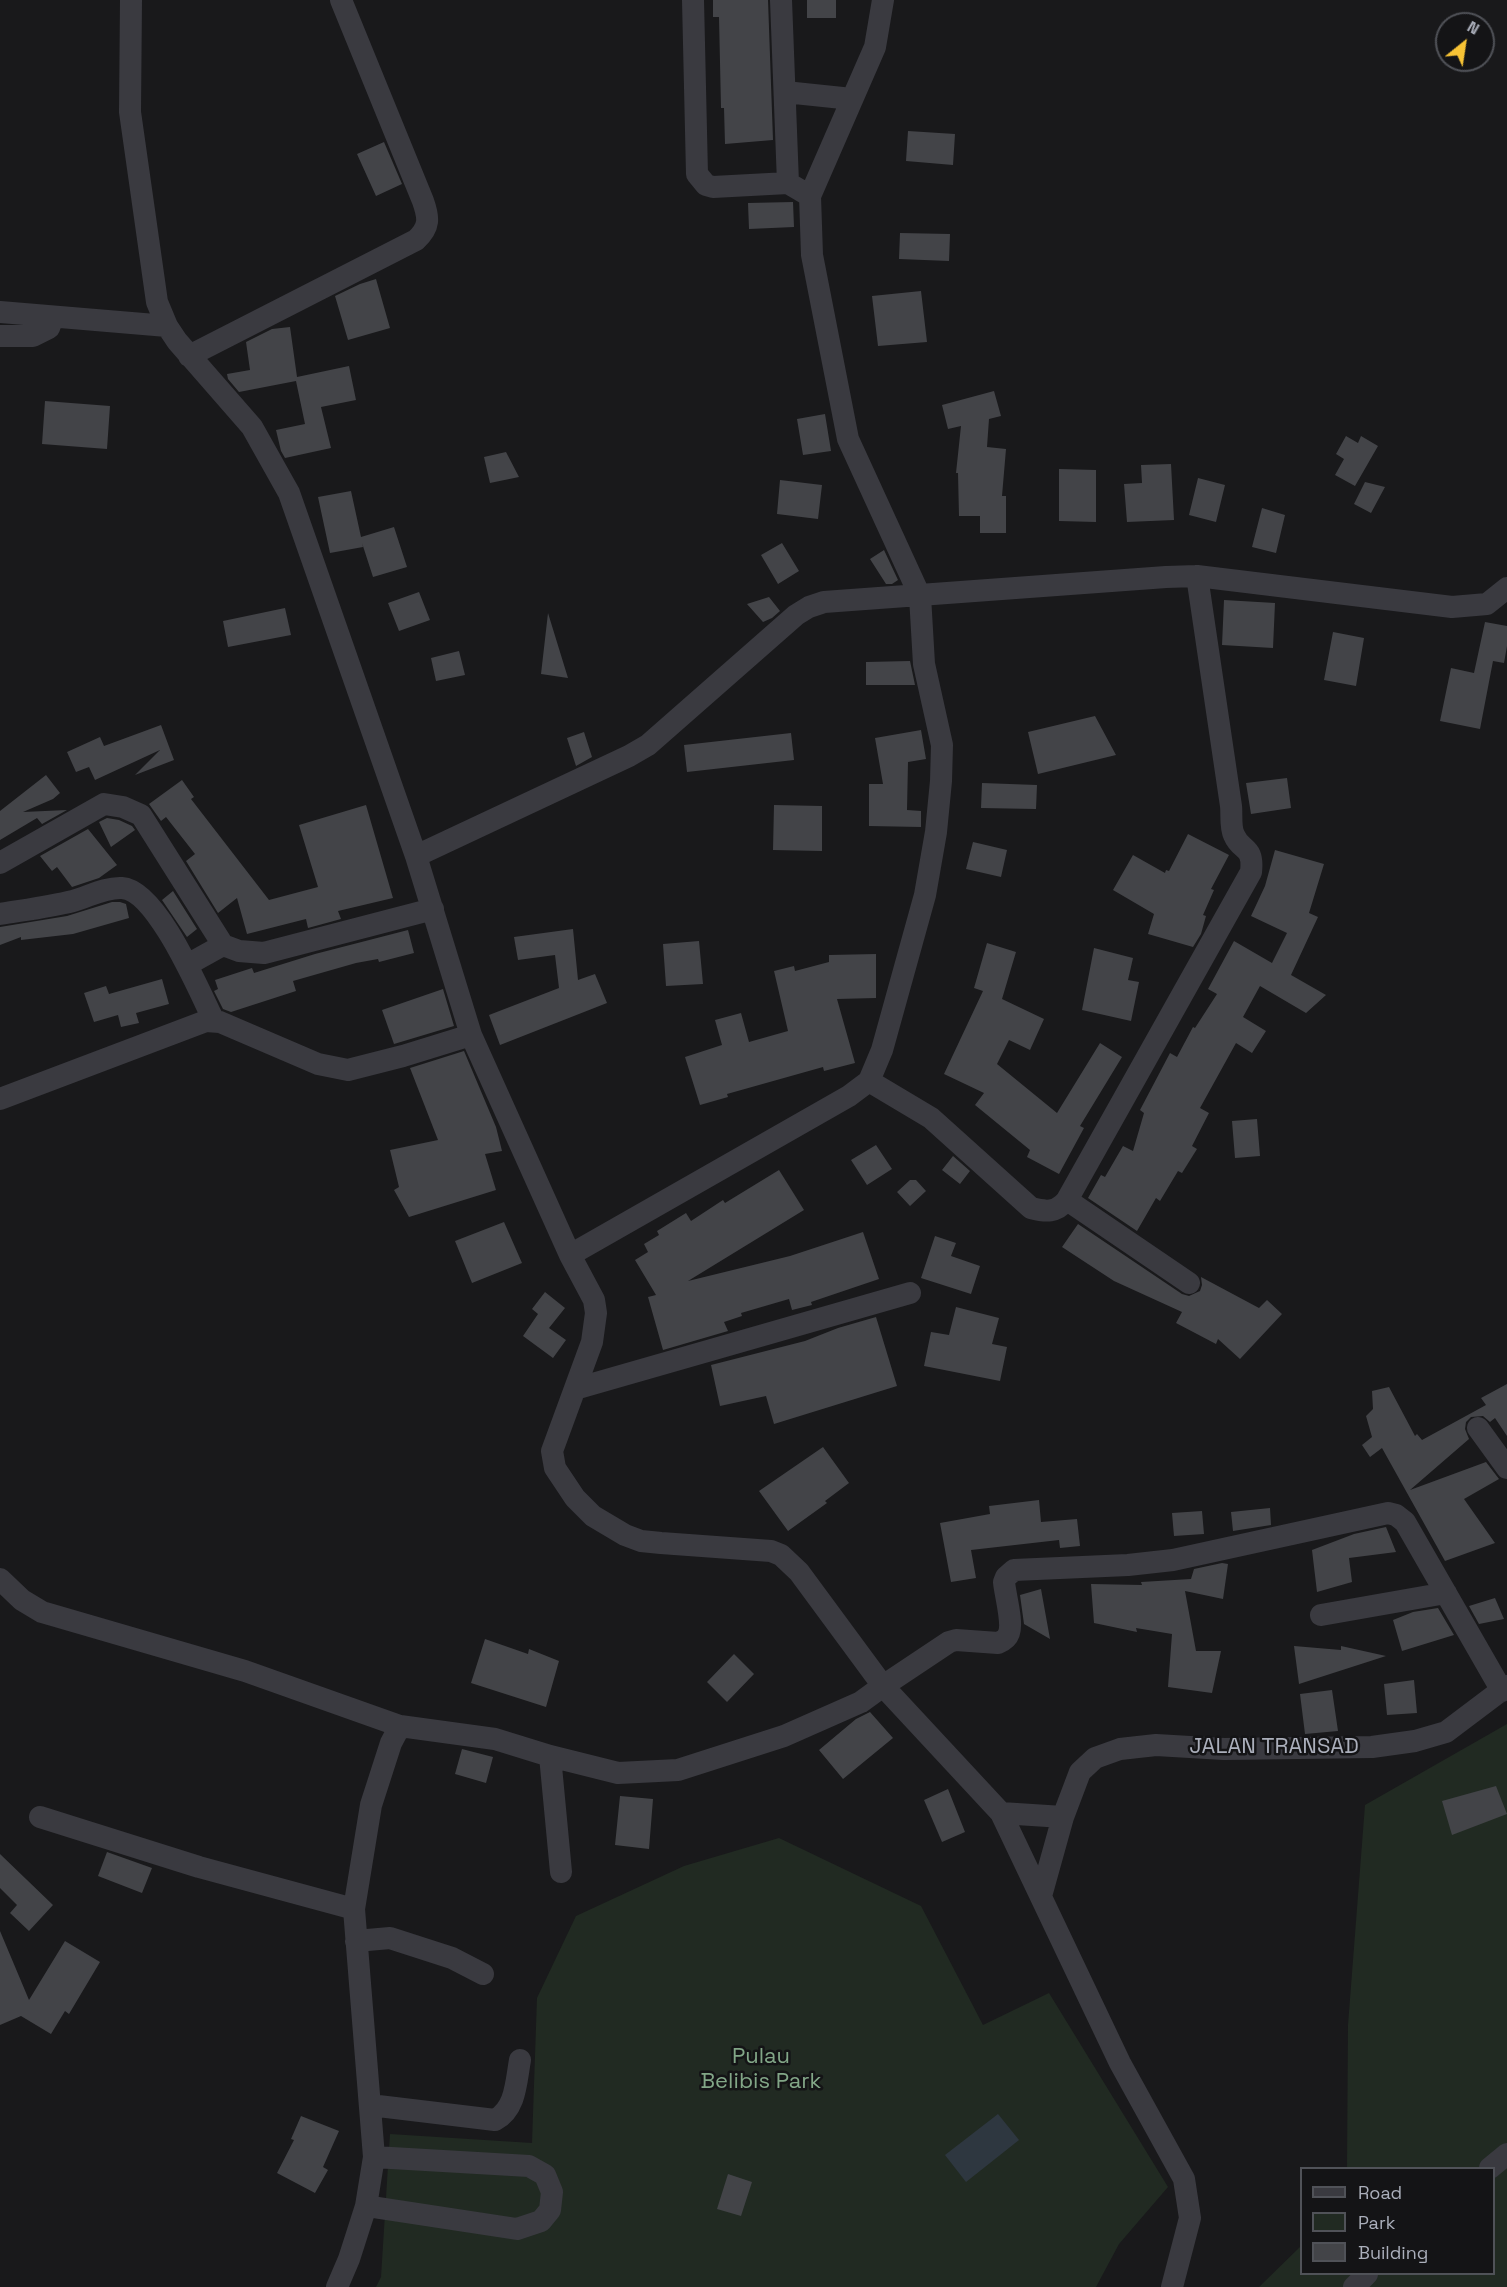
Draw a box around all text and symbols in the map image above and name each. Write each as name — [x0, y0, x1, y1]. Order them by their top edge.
north arrow — [1435, 12, 1495, 72]
text: N — [1463, 16, 1483, 39]
street label: JALAN TRANSAD — [1189, 1734, 1359, 1760]
park label: Pulau Belibis Park — [701, 2044, 821, 2096]
legend — [1300, 2167, 1495, 2275]
text: Road — [1358, 2181, 1402, 2204]
text: Park — [1358, 2211, 1395, 2234]
text: Building — [1358, 2241, 1428, 2264]

